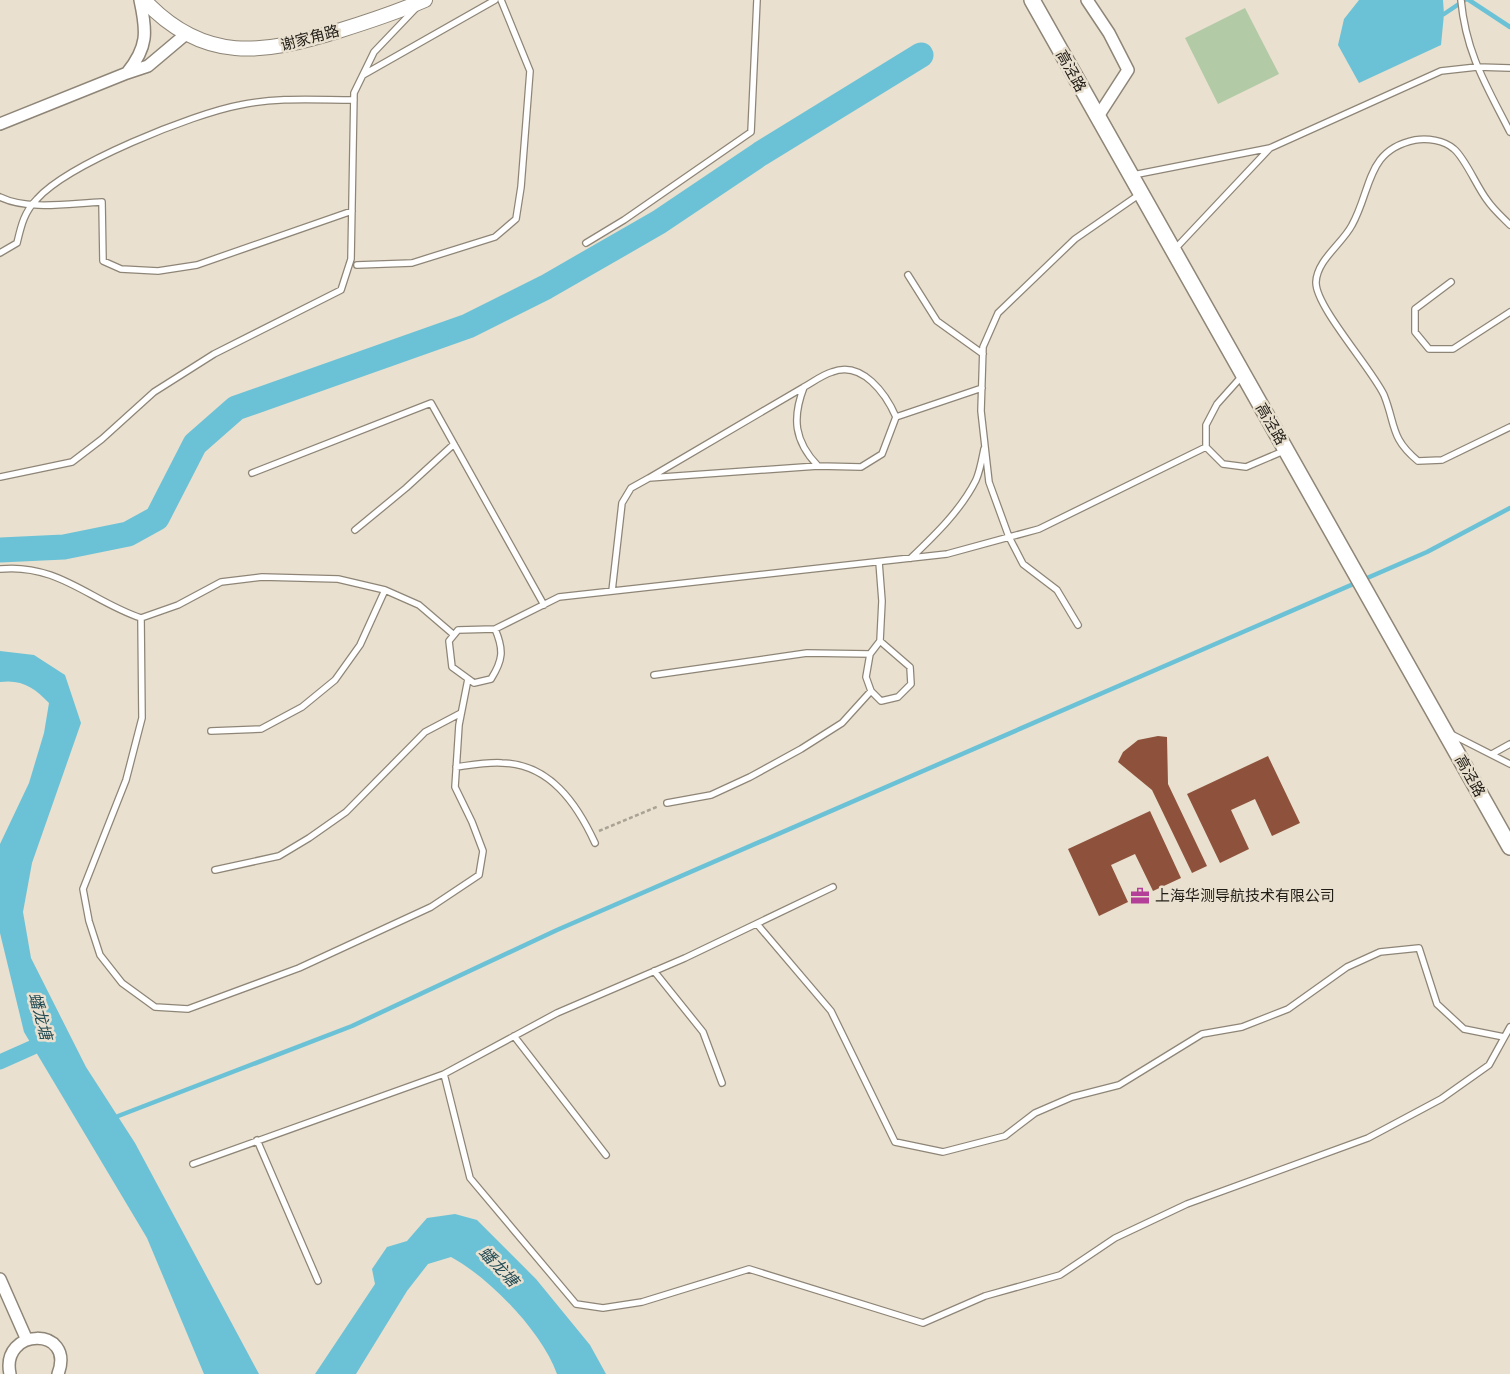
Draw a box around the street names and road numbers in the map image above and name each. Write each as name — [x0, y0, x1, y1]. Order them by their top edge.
street label: 谢家角路 — [278, 21, 341, 53]
street label: 高泾路 — [1053, 46, 1091, 95]
street label: 高泾路 — [1253, 400, 1291, 447]
street label: 高泾路 — [1452, 751, 1490, 800]

